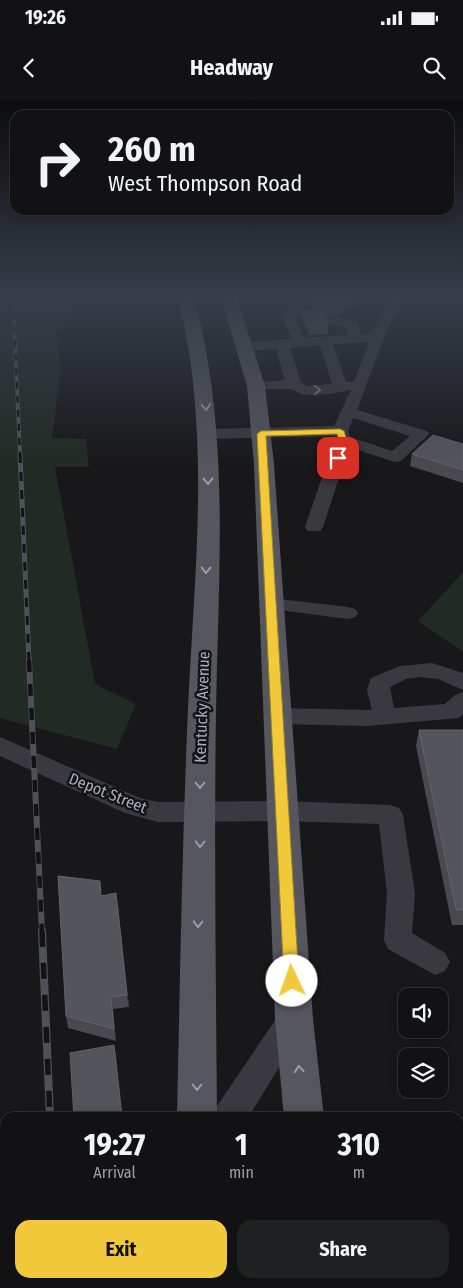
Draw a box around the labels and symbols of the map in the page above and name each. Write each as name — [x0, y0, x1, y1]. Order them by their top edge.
one-way arrow — [313, 385, 321, 396]
one-way arrow — [200, 403, 211, 411]
pin — [317, 437, 359, 479]
one-way arrow — [203, 478, 213, 485]
one-way arrow — [201, 567, 212, 575]
street label: Kentucky Avenue — [191, 651, 213, 763]
street label: Depot Street — [66, 769, 150, 818]
one-way arrow — [195, 782, 205, 790]
one-way arrow — [194, 840, 205, 848]
one-way arrow — [193, 921, 203, 929]
position arrow — [265, 954, 317, 1006]
one-way arrow — [294, 1065, 305, 1073]
one-way arrow — [192, 1084, 202, 1091]

